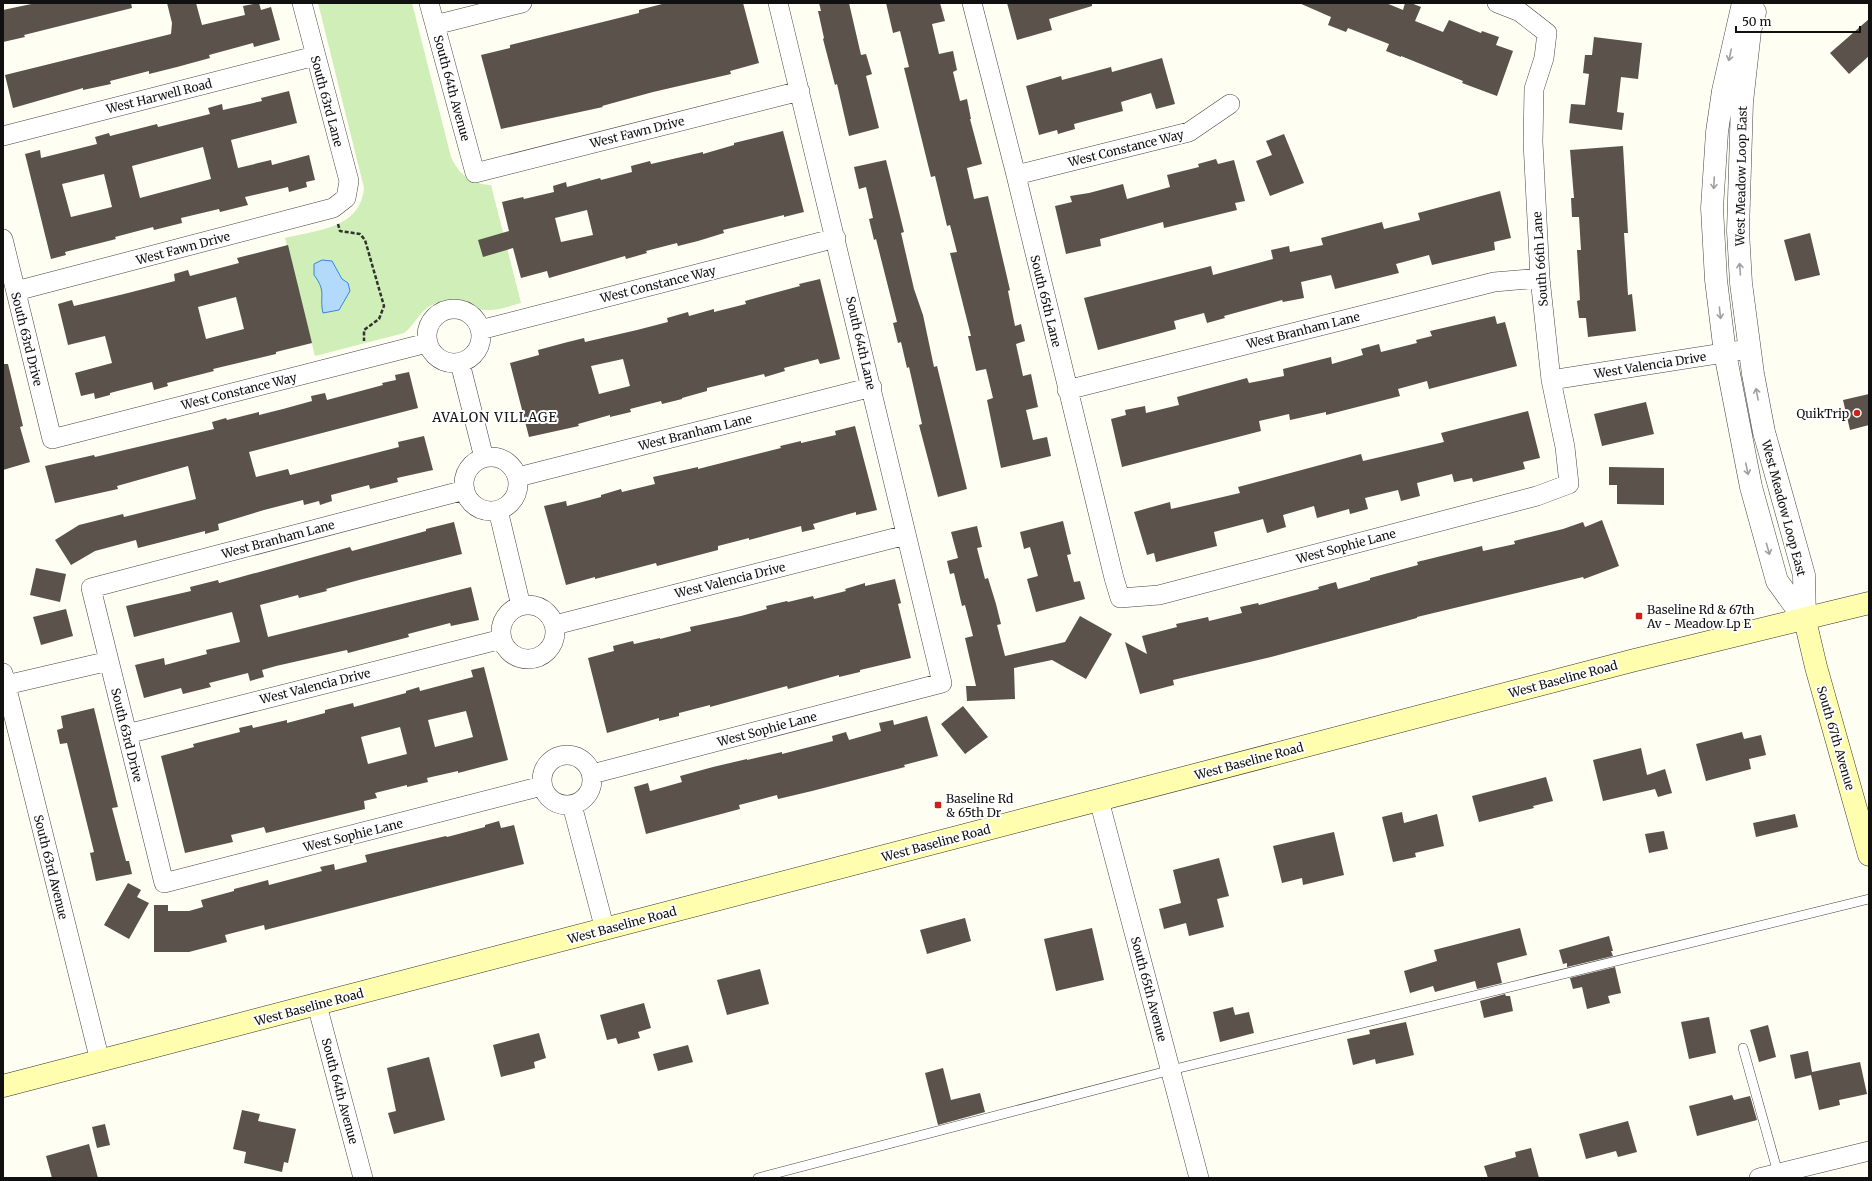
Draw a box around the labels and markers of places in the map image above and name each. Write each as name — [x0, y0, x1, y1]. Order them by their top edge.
place label: QuikTrip — [1796, 406, 1849, 421]
marker: QuikTrip — [1852, 408, 1862, 418]
place label: Baseline Rd & 67th Av - Meadow Lp E — [1646, 602, 1755, 631]
marker: Baseline Rd & 67th Av - Meadow Lp E — [1634, 611, 1644, 621]
place label: Baseline Rd & 65th Dr — [946, 791, 1013, 820]
marker: Baseline Rd & 65th Dr — [933, 800, 943, 810]

